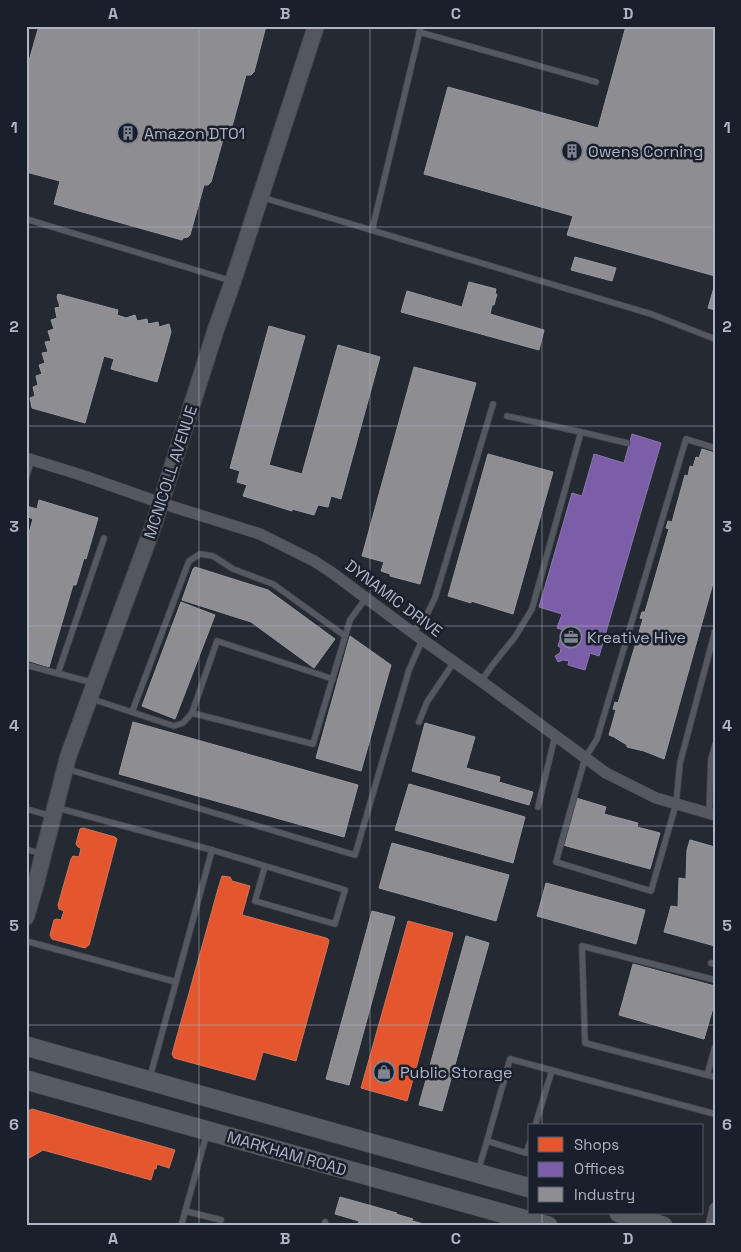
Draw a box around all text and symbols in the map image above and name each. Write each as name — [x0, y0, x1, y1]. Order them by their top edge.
text: A — [108, 3, 118, 24]
text: B — [280, 3, 290, 24]
text: C — [451, 3, 461, 24]
text: D — [623, 3, 633, 24]
text: 1 — [10, 117, 18, 138]
text: 1 — [723, 117, 731, 138]
building icon: Amazon DTO1 — [116, 121, 140, 145]
place label: Amazon DTO1 — [144, 123, 245, 144]
building icon: Owens Corning — [560, 139, 584, 163]
place label: Owens Corning — [588, 141, 703, 162]
text: 2 — [9, 316, 19, 337]
text: 2 — [722, 316, 732, 337]
street label: MCNICOLL AVENUE — [139, 403, 202, 542]
text: 3 — [9, 516, 19, 537]
text: 3 — [722, 516, 732, 537]
street label: DYNAMIC DRIVE — [341, 555, 446, 642]
office icon: Kreative Hive — [559, 625, 583, 649]
place label: Kreative Hive — [587, 627, 686, 648]
text: 4 — [9, 715, 19, 736]
text: 4 — [722, 715, 732, 736]
text: 5 — [9, 915, 19, 936]
text: 5 — [722, 915, 732, 936]
shop icon: Public Storage — [372, 1060, 396, 1084]
place label: Public Storage — [400, 1062, 512, 1083]
text: 6 — [9, 1114, 19, 1135]
text: 6 — [722, 1114, 732, 1135]
legend — [528, 1124, 704, 1214]
street label: MARKHAM ROAD — [225, 1126, 349, 1181]
text: Shops — [574, 1135, 619, 1154]
text: Offices — [574, 1159, 625, 1178]
text: Industry — [574, 1185, 635, 1204]
text: A — [108, 1228, 118, 1249]
text: B — [280, 1228, 290, 1249]
text: C — [451, 1228, 461, 1249]
text: D — [623, 1228, 633, 1249]

